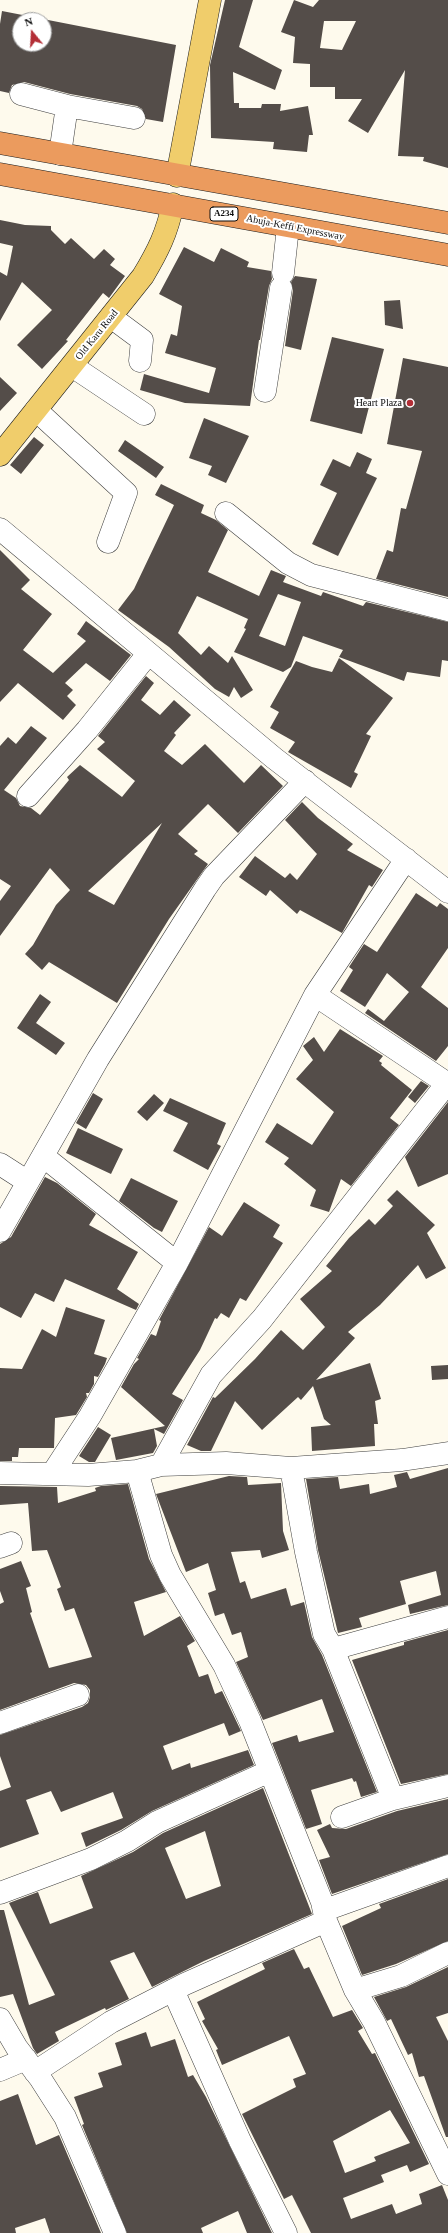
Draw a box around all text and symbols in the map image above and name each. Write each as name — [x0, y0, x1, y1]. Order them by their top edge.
north arrow — [12, 12, 52, 52]
text: N — [23, 15, 34, 28]
road number: A234 — [210, 207, 238, 221]
street label: Abuja-Keffi Expressway — [245, 213, 345, 243]
street label: Old Karu Road — [73, 307, 121, 363]
place label: Heart Plaza — [356, 397, 402, 409]
marker: Heart Plaza — [405, 398, 415, 408]

